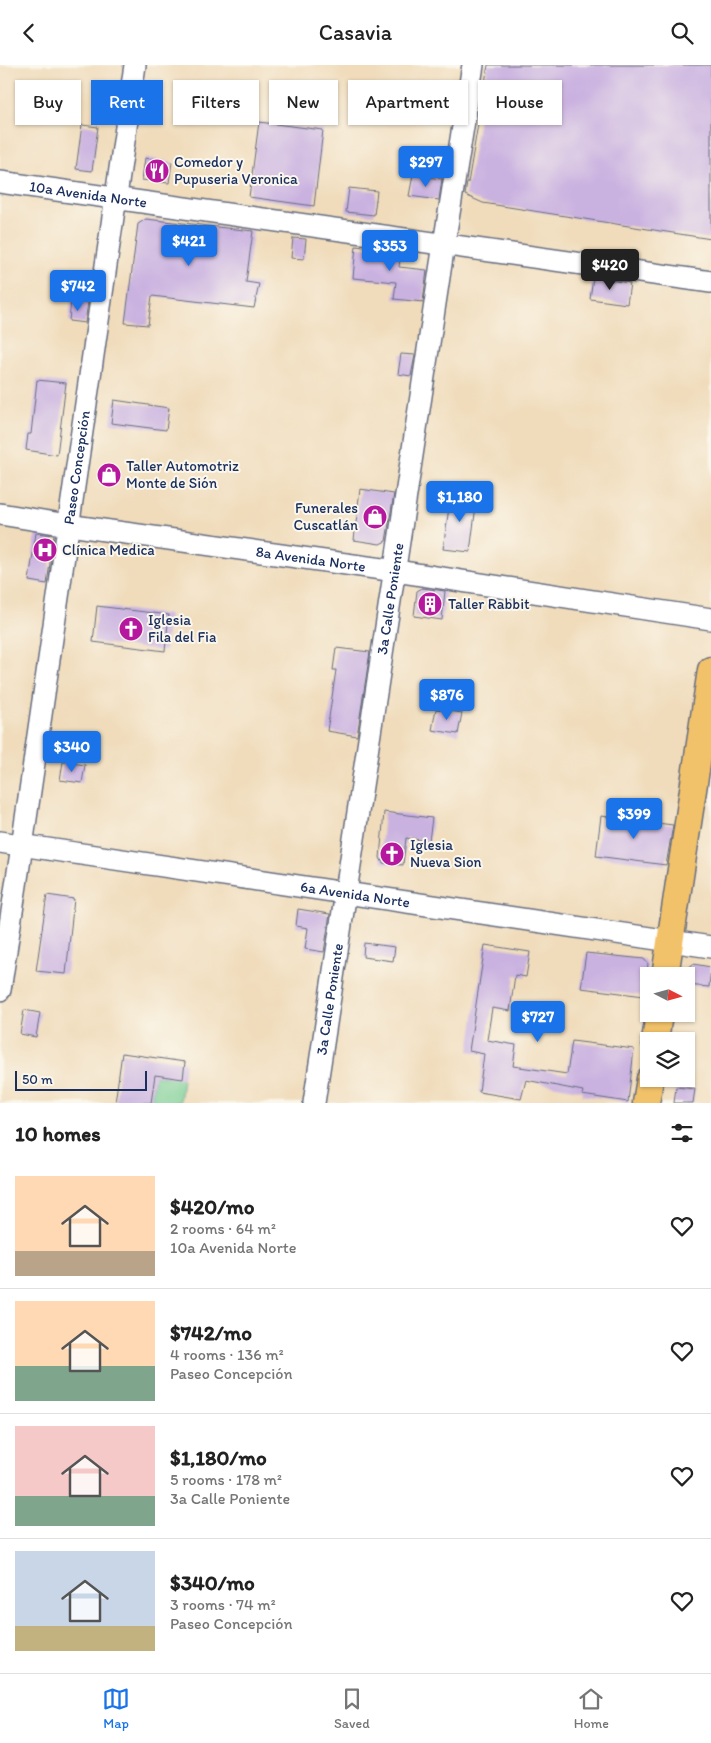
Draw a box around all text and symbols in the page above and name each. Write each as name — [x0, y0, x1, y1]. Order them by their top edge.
icon: back — [15, 19, 43, 47]
text: Casavia — [319, 19, 392, 46]
icon: search — [668, 19, 696, 47]
chip: Buy — [15, 80, 81, 125]
chip: Rent — [91, 80, 163, 125]
chip: Filters — [173, 80, 259, 125]
chip: New — [269, 80, 338, 125]
chip: Apartment — [348, 80, 468, 125]
chip: House — [478, 80, 562, 125]
pin: $297 — [396, 145, 456, 188]
text: $297 — [410, 152, 442, 171]
place label: Comedor y Pupuseria Veronica — [174, 153, 298, 188]
restaurant icon: Comedor y Pupuseria Veronica — [144, 158, 170, 184]
street label: 10a Avenida Norte — [28, 177, 148, 212]
pin: $421 — [159, 225, 219, 267]
pin: $353 — [360, 229, 420, 272]
text: $421 — [172, 231, 206, 250]
text: $353 — [373, 236, 407, 255]
pin: $420 — [580, 249, 640, 291]
text: $420 — [592, 255, 628, 274]
pin: $742 — [48, 269, 108, 312]
text: $742 — [61, 276, 95, 295]
street label: Paseo Concepción — [60, 409, 94, 526]
place label: Taller Automotriz Monte de Sión — [126, 457, 239, 492]
shop icon: Taller Automotriz Monte de Sión — [96, 462, 122, 488]
pin: $1,180 — [419, 481, 501, 523]
text: $1,180 — [437, 487, 483, 506]
place label: Funerales Cuscatlán — [294, 499, 358, 534]
shop icon: Funerales Cuscatlán — [362, 504, 388, 530]
hospital icon: Clínica Medica — [32, 537, 58, 563]
place label: Clínica Medica — [62, 541, 155, 559]
street label: 8a Avenida Norte — [255, 542, 367, 576]
street label: 3a Calle Poniente — [373, 542, 408, 656]
building icon: Taller Rabbit — [417, 591, 443, 617]
place label: Taller Rabbit — [448, 595, 530, 613]
place label: Iglesia Fila del Fia — [148, 611, 217, 646]
church icon: Iglesia Fila del Fia — [118, 616, 144, 642]
pin: $876 — [417, 679, 477, 721]
text: $876 — [430, 685, 464, 704]
pin: $340 — [42, 731, 102, 773]
text: $340 — [54, 737, 90, 756]
pin: $399 — [604, 797, 664, 840]
text: $399 — [617, 804, 651, 823]
place label: Iglesia Nueva Sion — [410, 836, 482, 871]
church icon: Iglesia Nueva Sion — [379, 841, 405, 867]
street label: 6a Avenida Norte — [299, 877, 411, 911]
street label: 3a Calle Poniente — [312, 942, 347, 1056]
north arrow — [640, 967, 695, 1023]
map controls — [640, 967, 695, 1087]
pin: $727 — [508, 1001, 568, 1043]
text: $727 — [522, 1007, 554, 1026]
button: layers — [640, 1032, 695, 1087]
scale bar — [15, 1068, 148, 1091]
text: 50 m — [22, 1071, 53, 1088]
icon: filters — [668, 1119, 696, 1147]
text: 10 homes — [15, 1121, 101, 1146]
text: $420/mo — [170, 1194, 254, 1219]
icon: home — [55, 1196, 115, 1256]
icon: heart — [668, 1212, 696, 1240]
text: 2 rooms · 64 m² — [170, 1219, 276, 1238]
text: 10a Avenida Norte — [170, 1238, 296, 1257]
text: $742/mo — [170, 1320, 252, 1345]
icon: home — [55, 1321, 115, 1381]
icon: heart — [668, 1337, 696, 1365]
text: 4 rooms · 136 m² — [170, 1345, 284, 1364]
text: Paseo Concepción — [170, 1364, 293, 1383]
text: $1,180/mo — [170, 1445, 267, 1470]
icon: home — [55, 1446, 115, 1506]
icon: heart — [668, 1462, 696, 1490]
text: 5 rooms · 178 m² — [170, 1470, 282, 1489]
text: 3a Calle Poniente — [170, 1489, 290, 1508]
text: $340/mo — [170, 1570, 255, 1595]
icon: home — [55, 1571, 115, 1631]
icon: heart — [668, 1587, 696, 1615]
text: 3 rooms · 74 m² — [170, 1595, 276, 1614]
text: Paseo Concepción — [170, 1614, 293, 1633]
tab: Map — [102, 1685, 130, 1732]
tab: Saved — [334, 1685, 370, 1732]
tab: Home — [574, 1685, 609, 1732]

